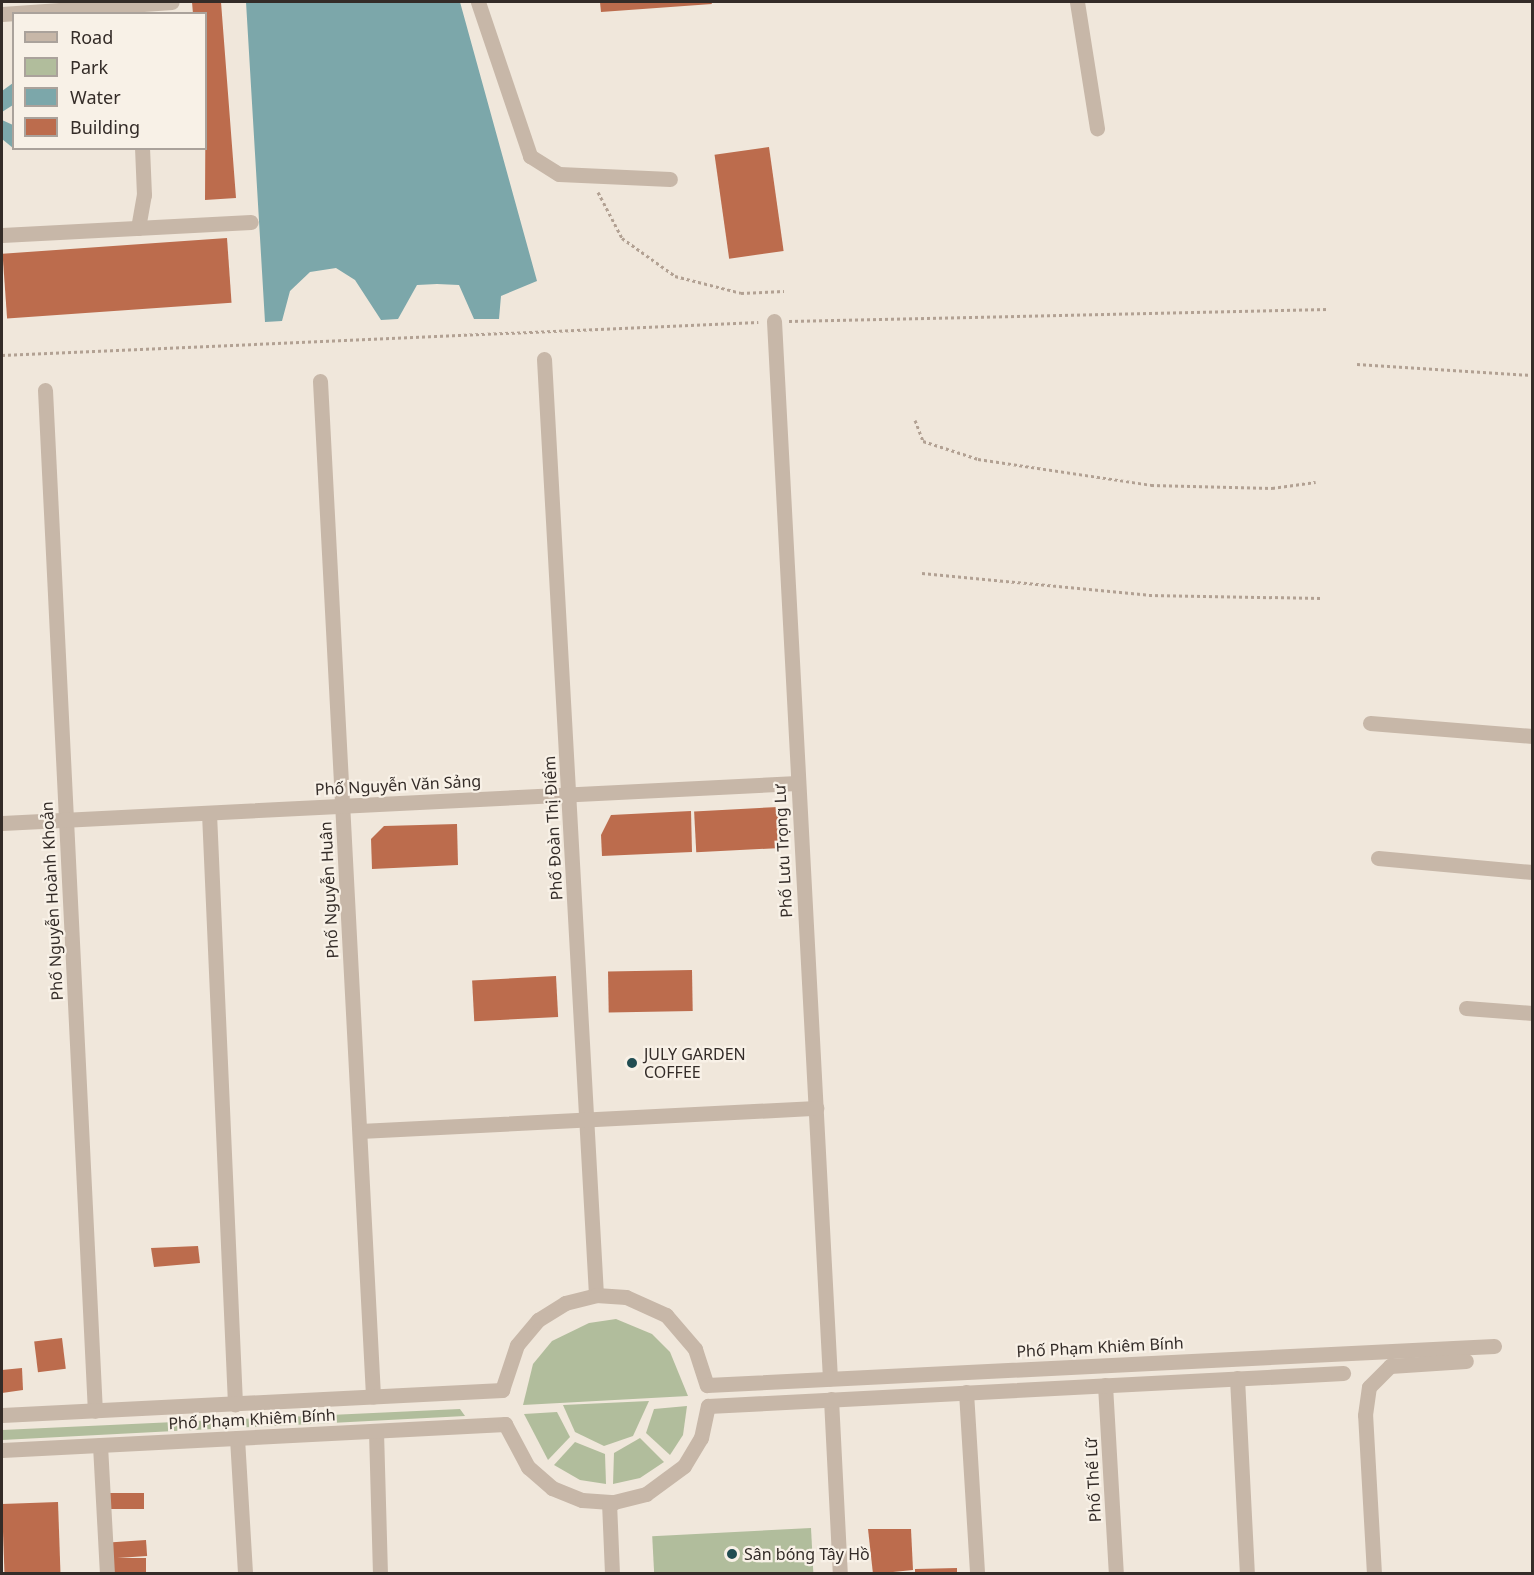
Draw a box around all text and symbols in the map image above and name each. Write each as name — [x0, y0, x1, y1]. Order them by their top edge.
legend — [12, 12, 207, 150]
text: Road — [70, 25, 113, 49]
text: Park — [70, 55, 108, 79]
text: Water — [70, 85, 121, 109]
text: Building — [70, 115, 140, 139]
street label: Phố Đoàn Thị Điểm — [540, 755, 566, 901]
street label: Phố Nguyễn Văn Sảng — [314, 771, 482, 799]
street label: Phố Lưu Trọng Lư — [770, 784, 796, 918]
street label: Phố Nguyễn Hoành Khoản — [37, 801, 67, 1001]
street label: Phố Nguyễn Huân — [316, 821, 342, 959]
place label: JULY GARDEN COFFEE — [644, 1044, 746, 1082]
marker: JULY GARDEN COFFEE — [625, 1056, 639, 1070]
street label: Phố Phạm Khiêm Bính — [1016, 1333, 1184, 1361]
street label: Phố Phạm Khiêm Bính — [168, 1405, 336, 1433]
street label: Phố Thế Lữ — [1081, 1437, 1105, 1523]
place label: Sân bóng Tây Hồ — [744, 1544, 870, 1564]
marker: Sân bóng Tây Hồ — [725, 1547, 739, 1561]

